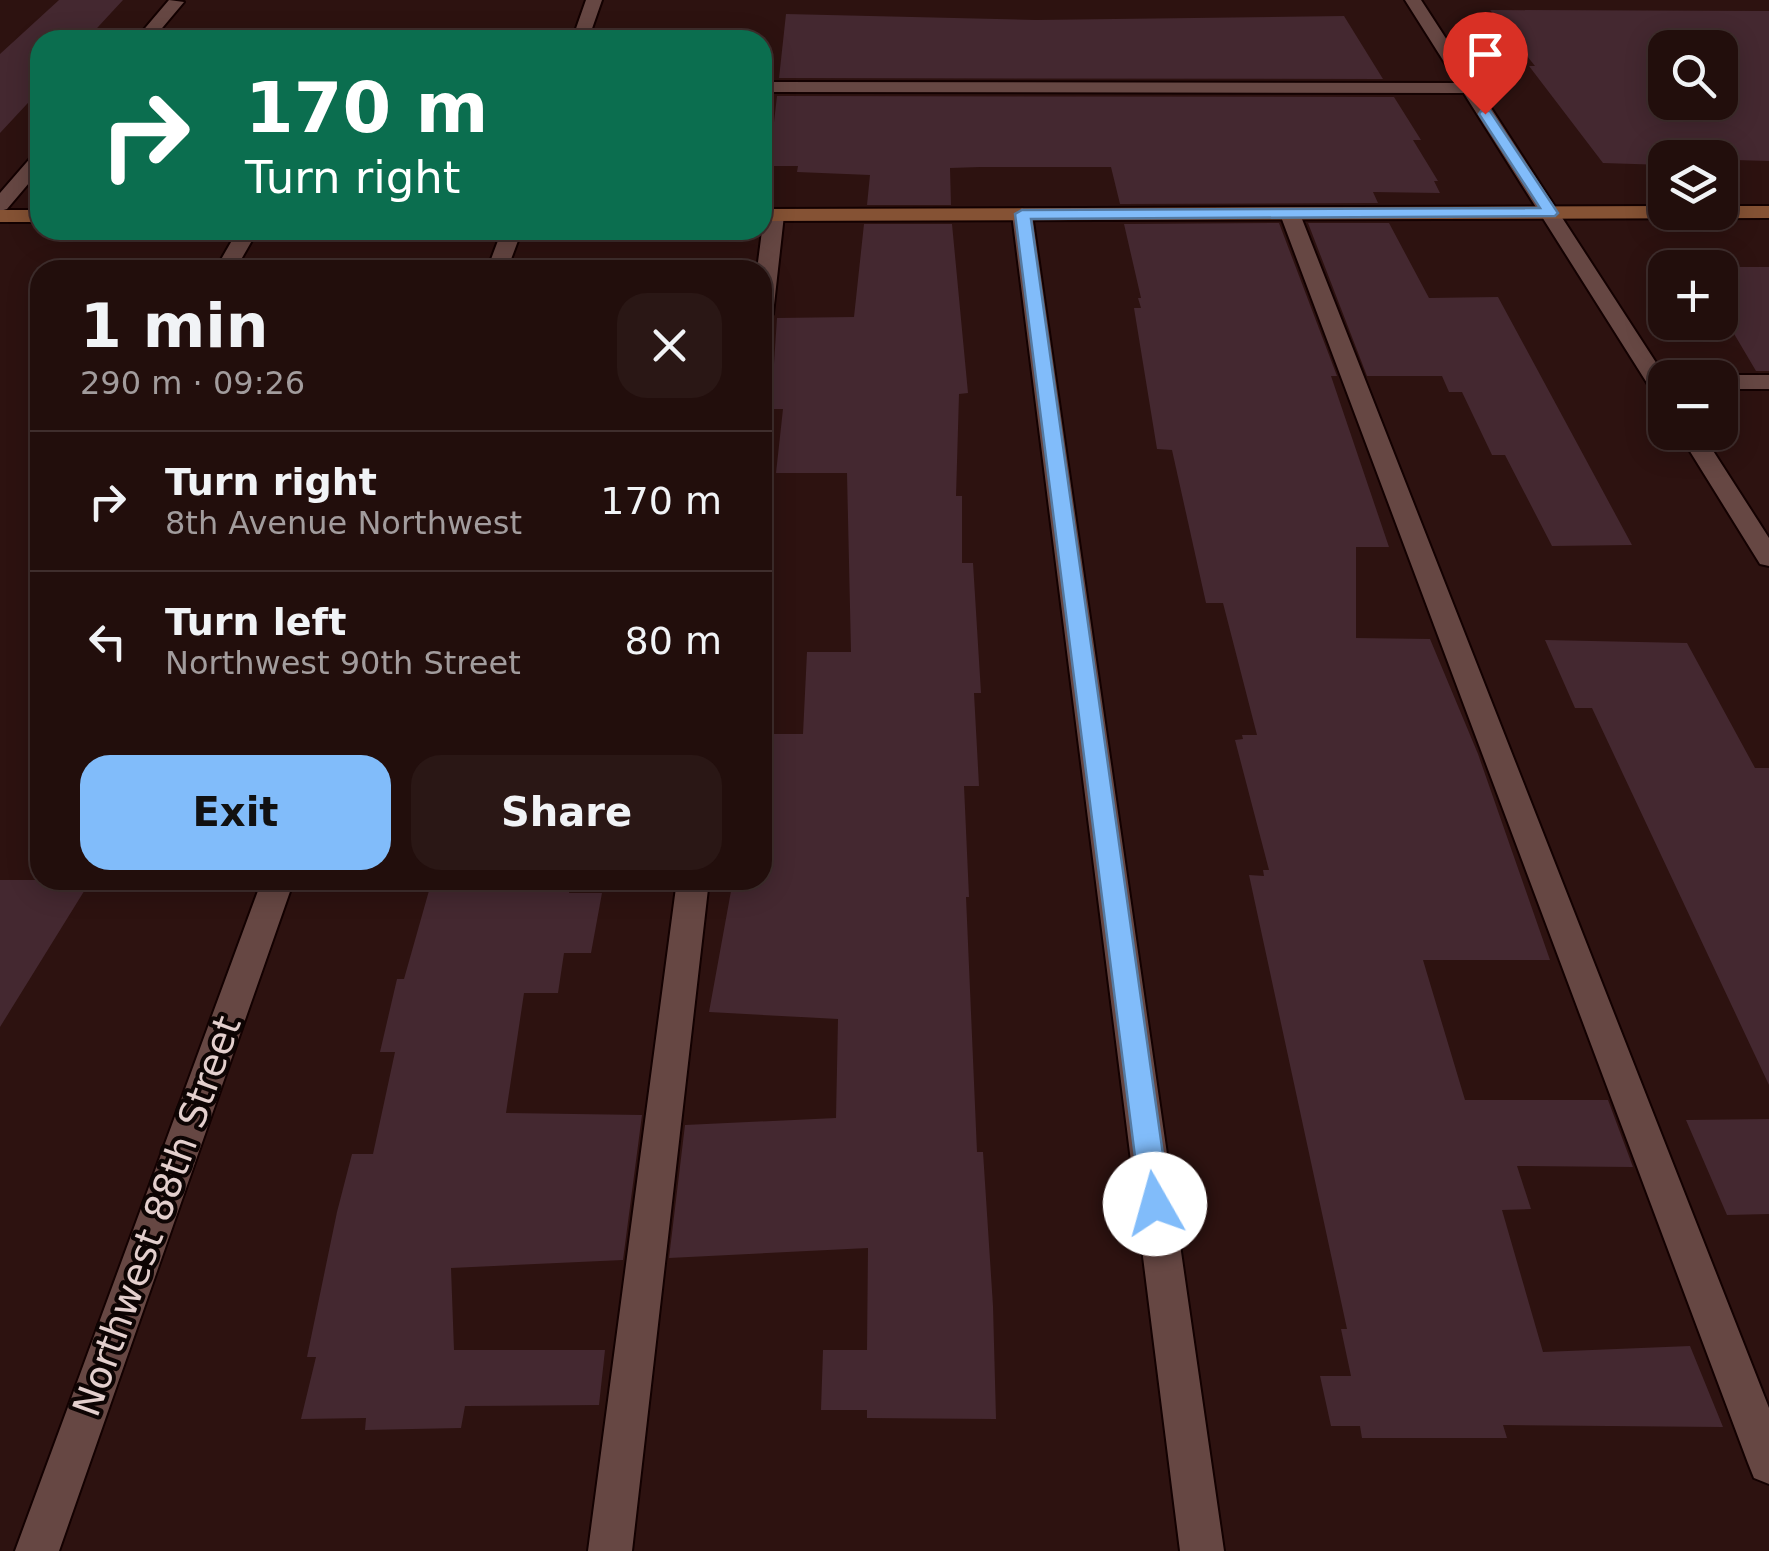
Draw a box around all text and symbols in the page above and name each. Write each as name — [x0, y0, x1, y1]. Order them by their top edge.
pin — [1443, 12, 1528, 115]
icon: arrive — [1458, 27, 1513, 82]
map controls — [1648, 30, 1738, 450]
button: search — [1648, 30, 1738, 120]
text: 170 m — [245, 67, 488, 149]
icon: right — [80, 70, 210, 200]
button: layers — [1648, 140, 1738, 230]
text: Turn right — [245, 151, 460, 204]
button: + — [1648, 250, 1738, 340]
text: 1 min — [80, 291, 268, 361]
button: close — [617, 293, 722, 398]
button: − — [1648, 360, 1738, 450]
text: 290 m · 09:26 — [80, 364, 305, 402]
text: Turn right — [165, 460, 377, 504]
icon: right — [80, 474, 135, 529]
text: 170 m — [600, 479, 722, 523]
text: 8th Avenue Northwest — [165, 504, 522, 542]
text: Turn left — [165, 600, 346, 644]
icon: left — [80, 614, 135, 669]
text: 80 m — [625, 619, 722, 663]
text: Northwest 90th Street — [165, 644, 521, 682]
button: Exit — [80, 755, 391, 870]
button: Share — [411, 755, 722, 870]
street label: Northwest 88th Street — [64, 1010, 250, 1422]
position arrow — [1103, 1152, 1207, 1256]

